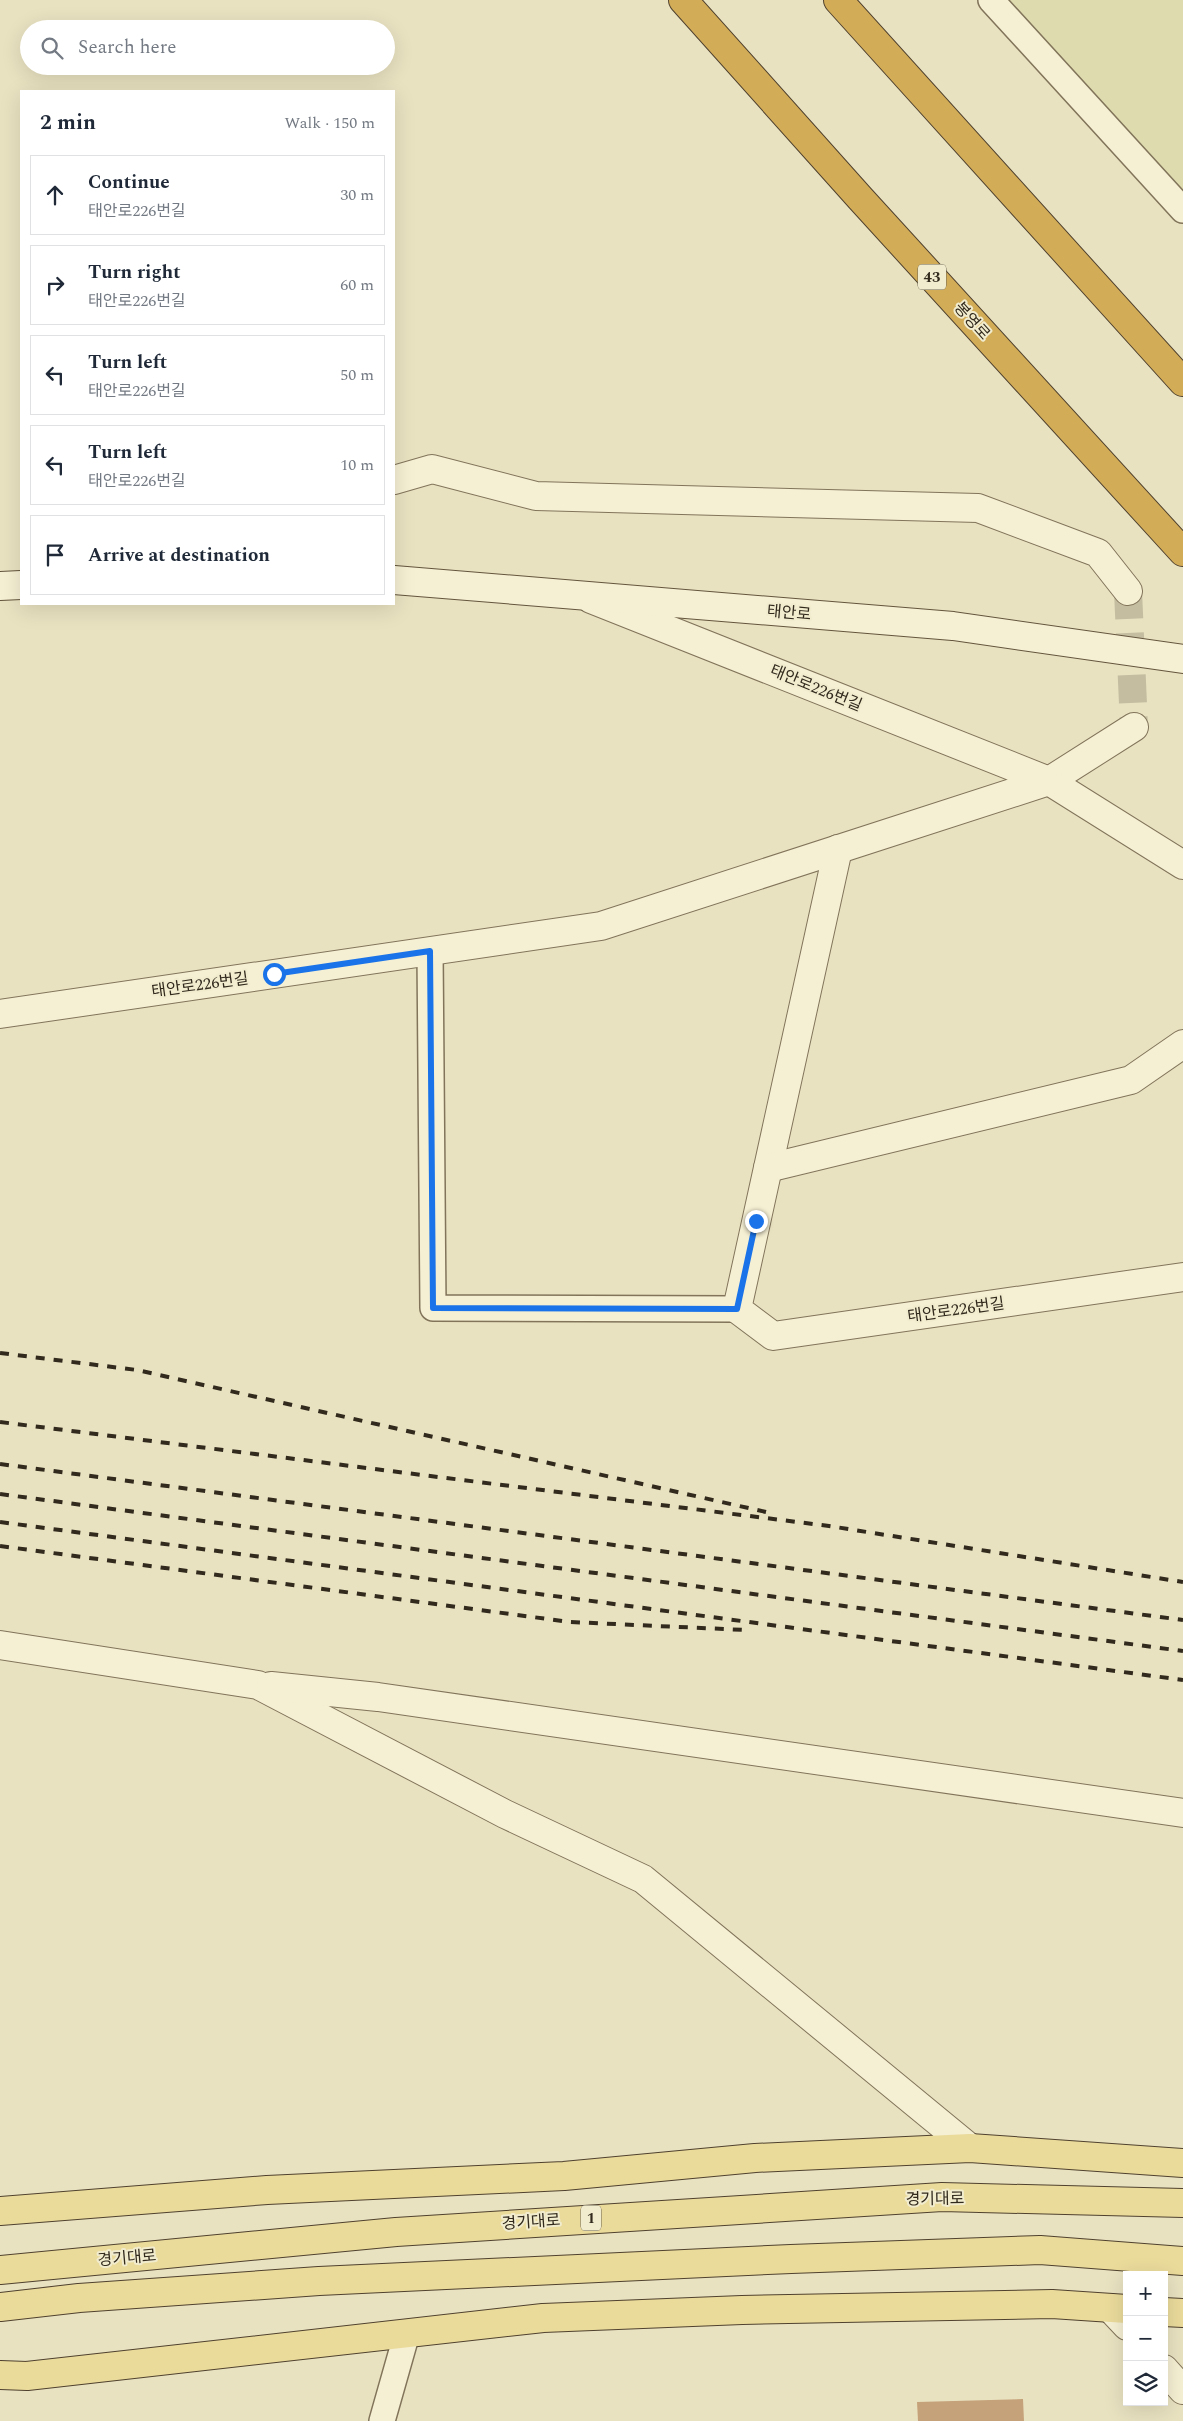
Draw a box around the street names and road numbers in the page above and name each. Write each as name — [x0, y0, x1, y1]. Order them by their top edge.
road number: 43 — [918, 264, 946, 290]
street label: 봉영로 — [948, 297, 996, 346]
street label: 태안로 — [766, 599, 812, 627]
street label: 태안로226번길 — [766, 659, 866, 717]
street label: 태안로226번길 — [150, 966, 250, 1004]
street label: 태안로226번길 — [906, 1291, 1006, 1329]
street label: 경기대로 — [905, 2186, 965, 2212]
road number: 1 — [581, 2206, 601, 2230]
street label: 경기대로 — [501, 2208, 561, 2236]
street label: 경기대로 — [97, 2243, 158, 2273]

